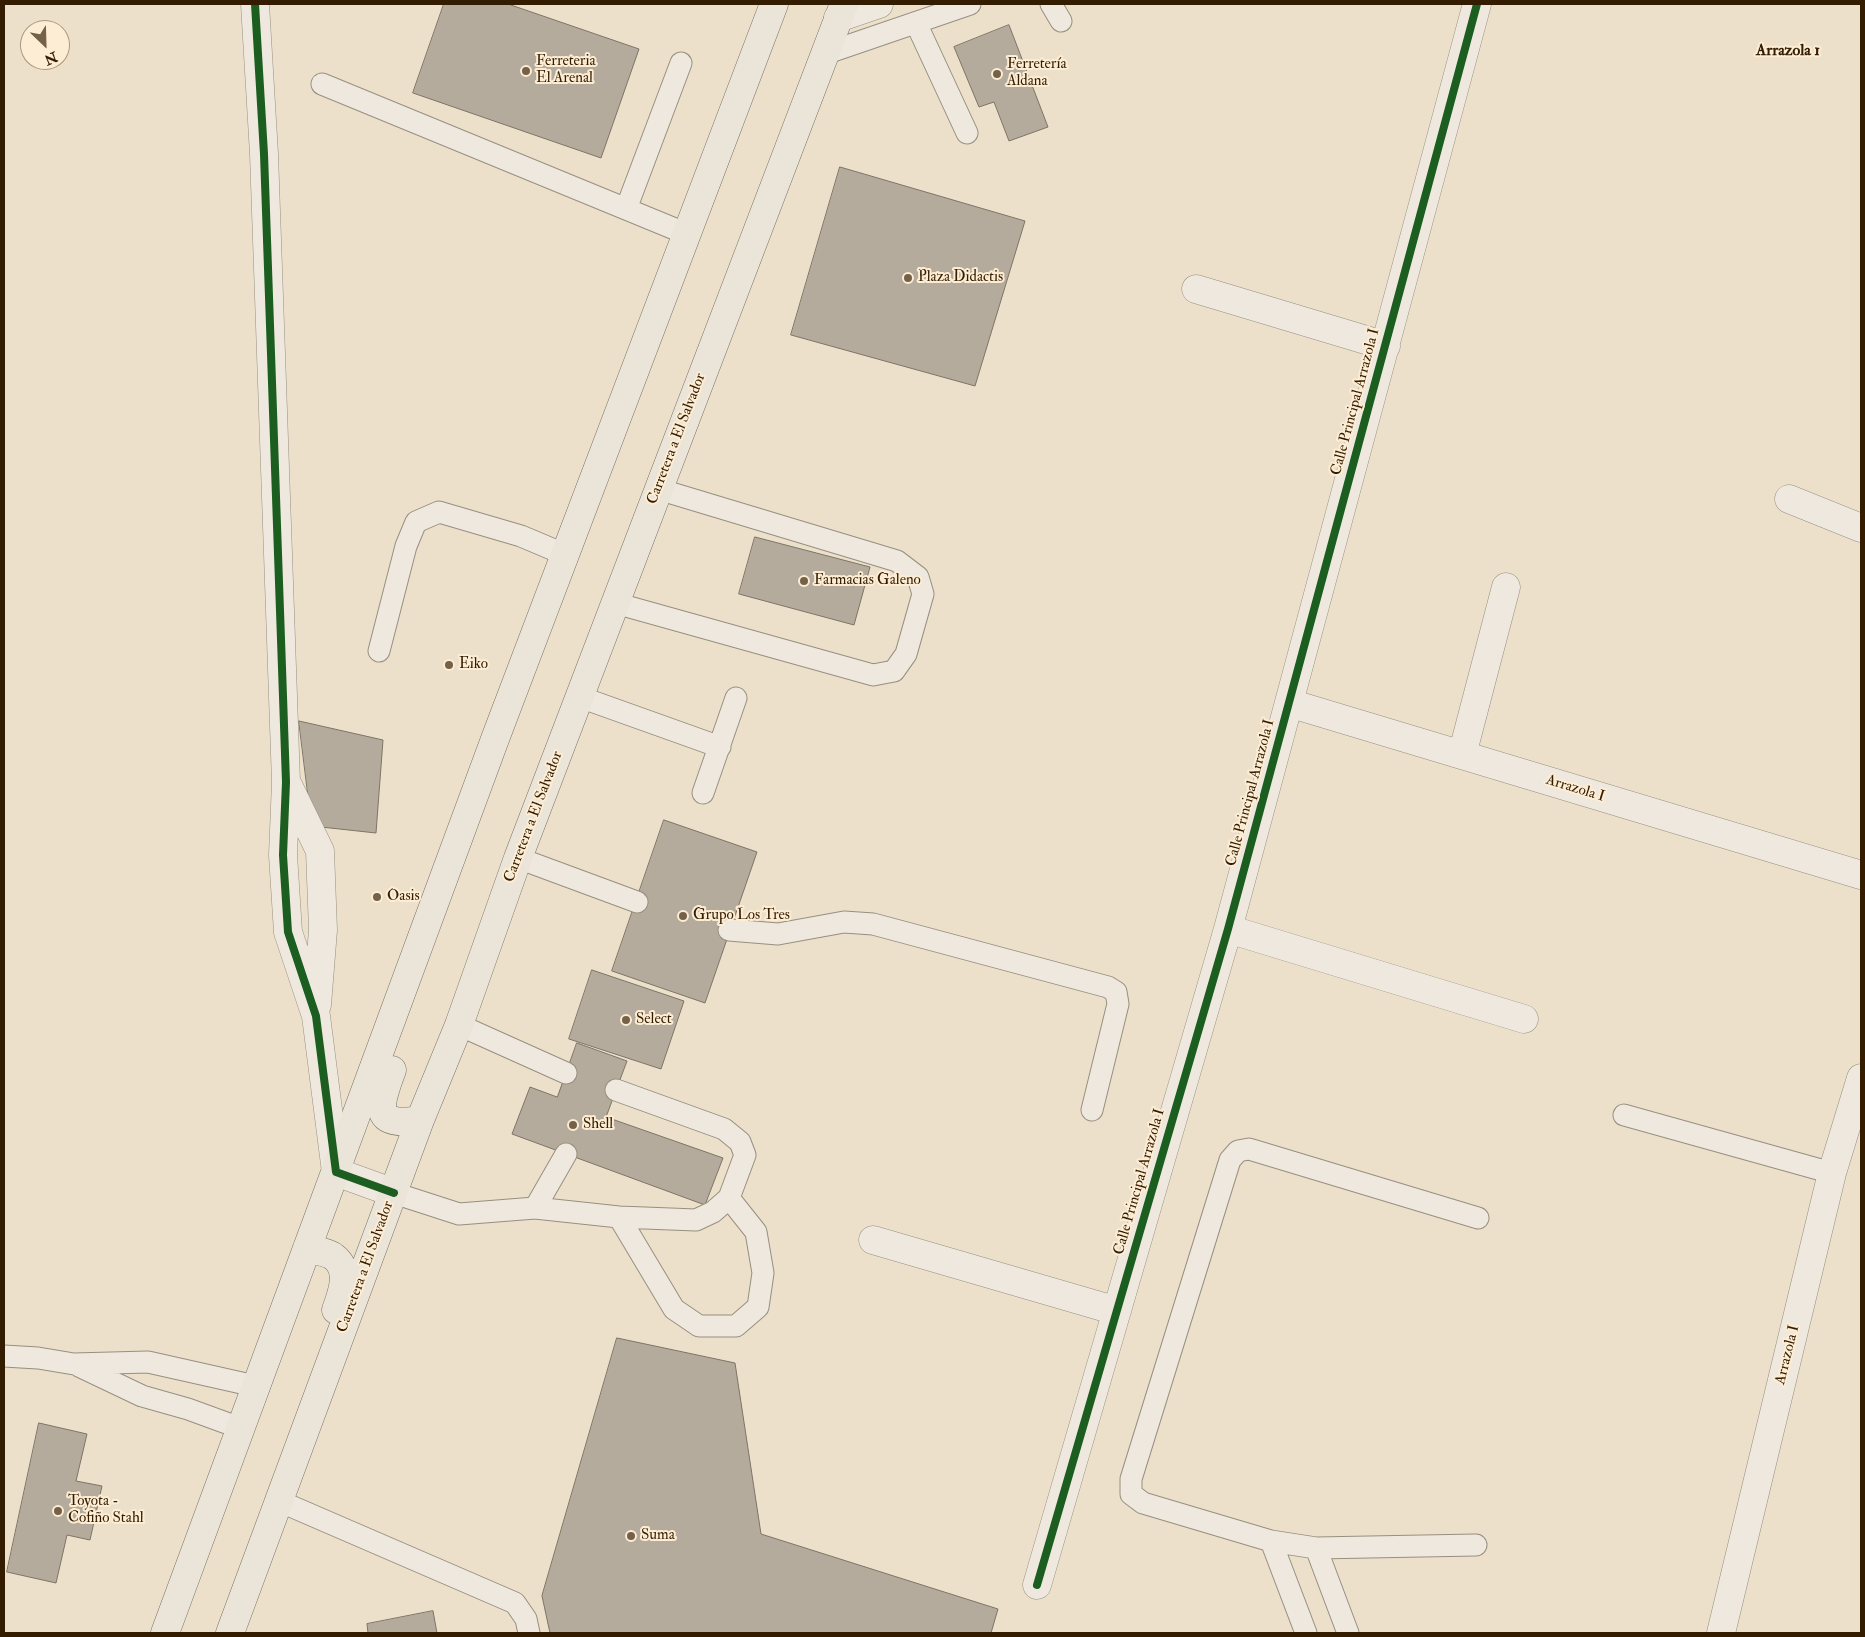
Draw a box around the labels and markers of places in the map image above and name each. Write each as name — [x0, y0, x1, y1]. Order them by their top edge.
place label: Ferreteria El Arenal — [536, 53, 596, 88]
place label: Ferretería Aldana — [1007, 56, 1067, 91]
marker: Ferreteria El Arenal — [520, 65, 532, 77]
marker: Ferretería Aldana — [991, 68, 1003, 80]
place label: Plaza Didactis — [918, 269, 1003, 287]
marker: Plaza Didactis — [902, 272, 914, 284]
place label: Farmacias Galeno — [814, 572, 921, 590]
marker: Farmacias Galeno — [798, 575, 810, 587]
place label: Eiko — [459, 656, 488, 674]
marker: Eiko — [443, 659, 455, 671]
place label: Oasis — [387, 888, 420, 906]
marker: Oasis — [371, 891, 383, 903]
place label: Grupo Los Tres — [693, 907, 790, 925]
marker: Grupo Los Tres — [677, 910, 689, 922]
place label: Select — [636, 1011, 672, 1029]
marker: Select — [620, 1014, 632, 1026]
place label: Shell — [583, 1116, 613, 1134]
marker: Shell — [567, 1119, 579, 1131]
place label: Toyota - Cofiño Stahl — [68, 1493, 144, 1528]
marker: Toyota - Cofiño Stahl — [52, 1505, 64, 1517]
place label: Suma — [641, 1527, 675, 1545]
marker: Suma — [625, 1530, 637, 1542]

